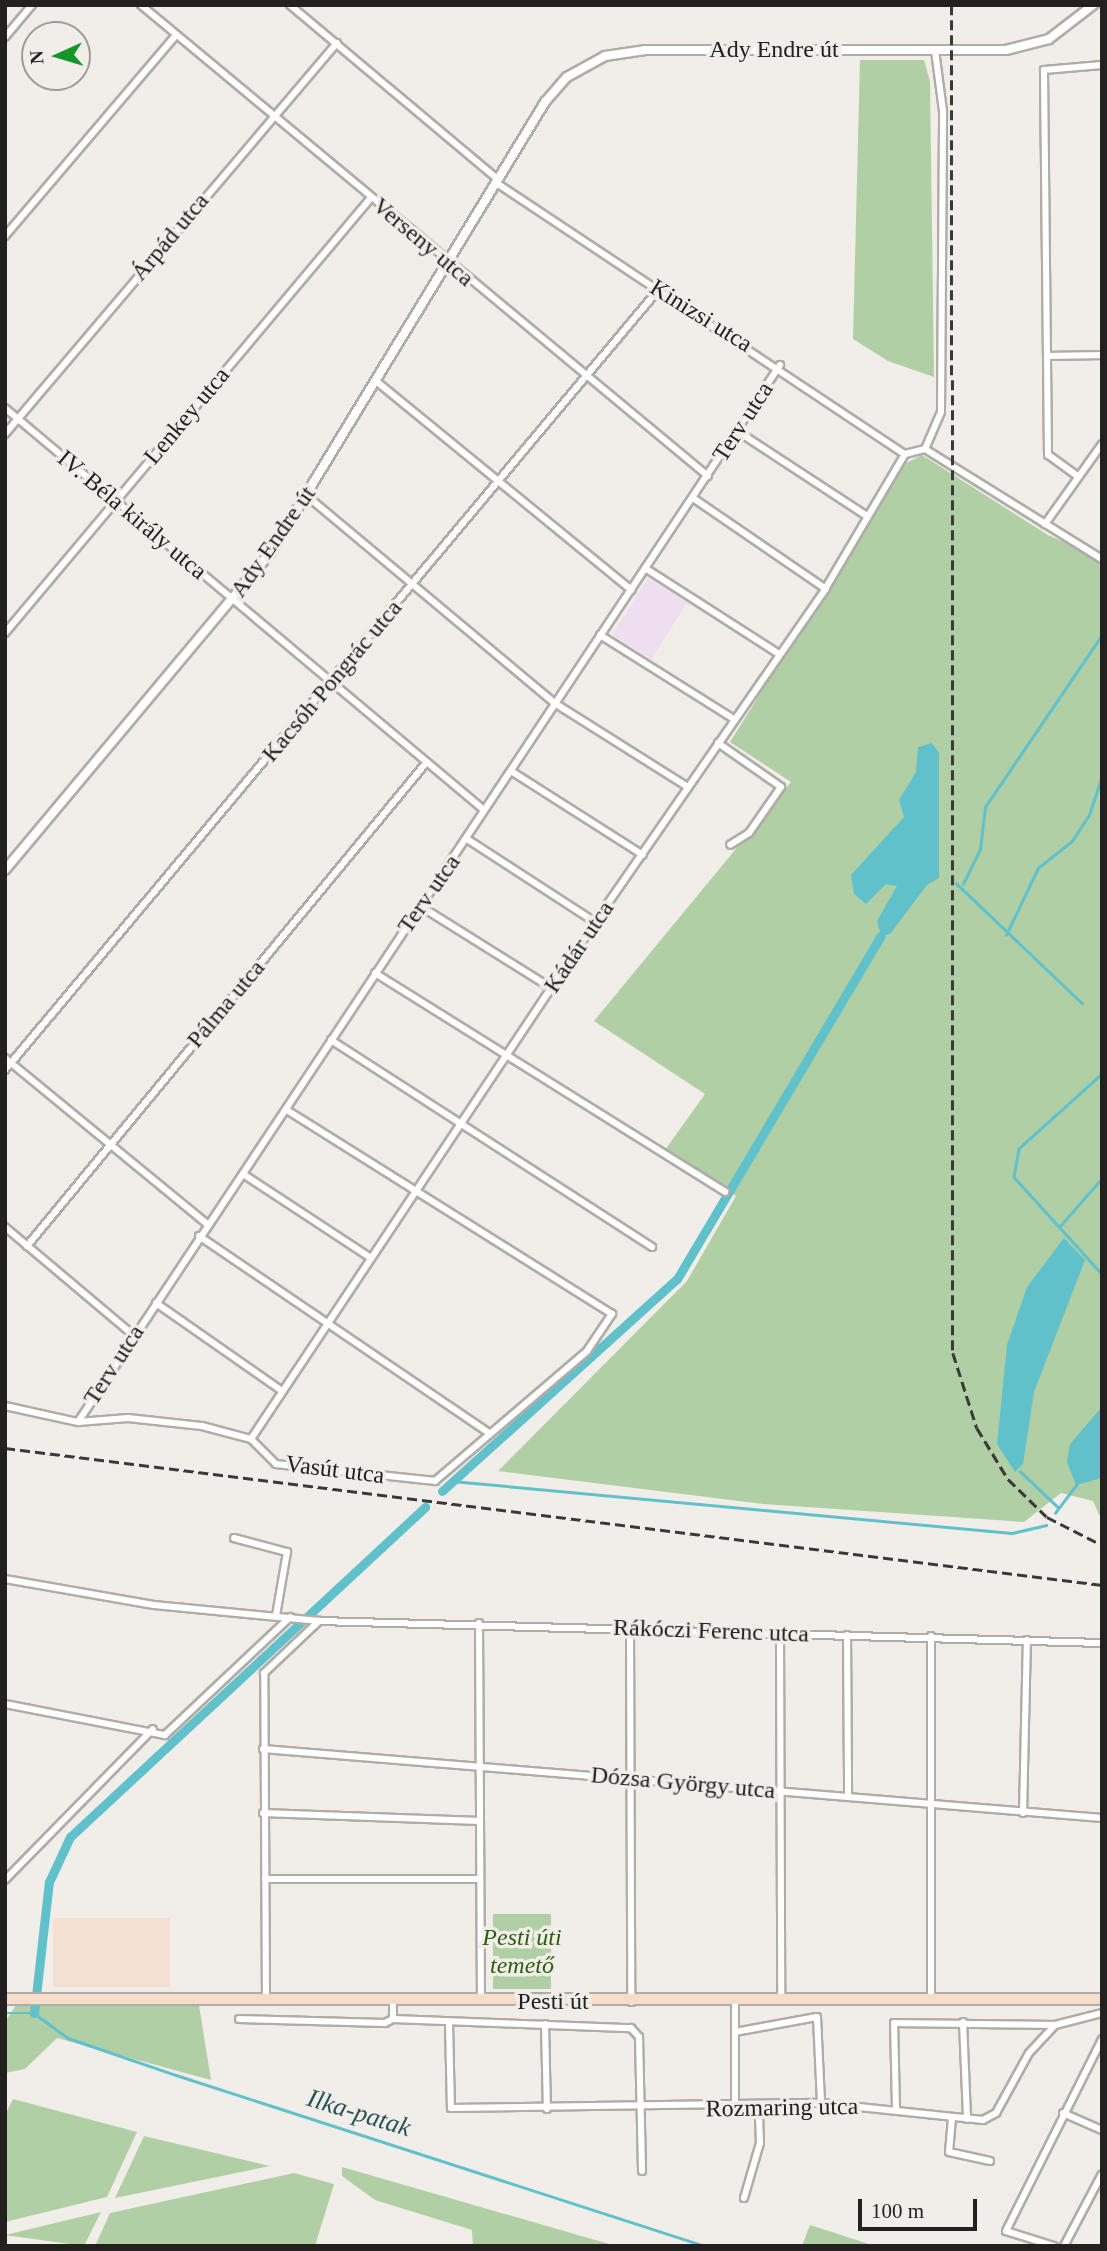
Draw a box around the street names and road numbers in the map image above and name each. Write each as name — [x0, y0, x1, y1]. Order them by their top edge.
street label: Ady Endre út — [709, 36, 839, 64]
street label: Árpád utca — [125, 187, 215, 287]
street label: Verseny utca — [367, 191, 479, 293]
street label: Kinizsi utca — [644, 273, 758, 359]
street label: Lenkey utca — [138, 362, 236, 470]
street label: Terv utca — [707, 377, 779, 467]
street label: IV. Béla király utca — [51, 444, 213, 586]
street label: Ady Endre út — [224, 481, 322, 603]
street label: Kacsóh Pongrác utca — [256, 594, 408, 768]
street label: Terv utca — [392, 849, 466, 939]
street label: Kádár utca — [538, 896, 620, 998]
street label: Pálma utca — [181, 954, 271, 1054]
street label: Terv utca — [78, 1320, 150, 1410]
street label: Vasút utca — [284, 1450, 386, 1490]
street label: Rákóczi Ferenc utca — [613, 1613, 809, 1649]
street label: Dózsa György utca — [590, 1761, 776, 1805]
street label: Pesti út — [517, 1988, 589, 2016]
street label: Rozmaring utca — [705, 2092, 859, 2124]

